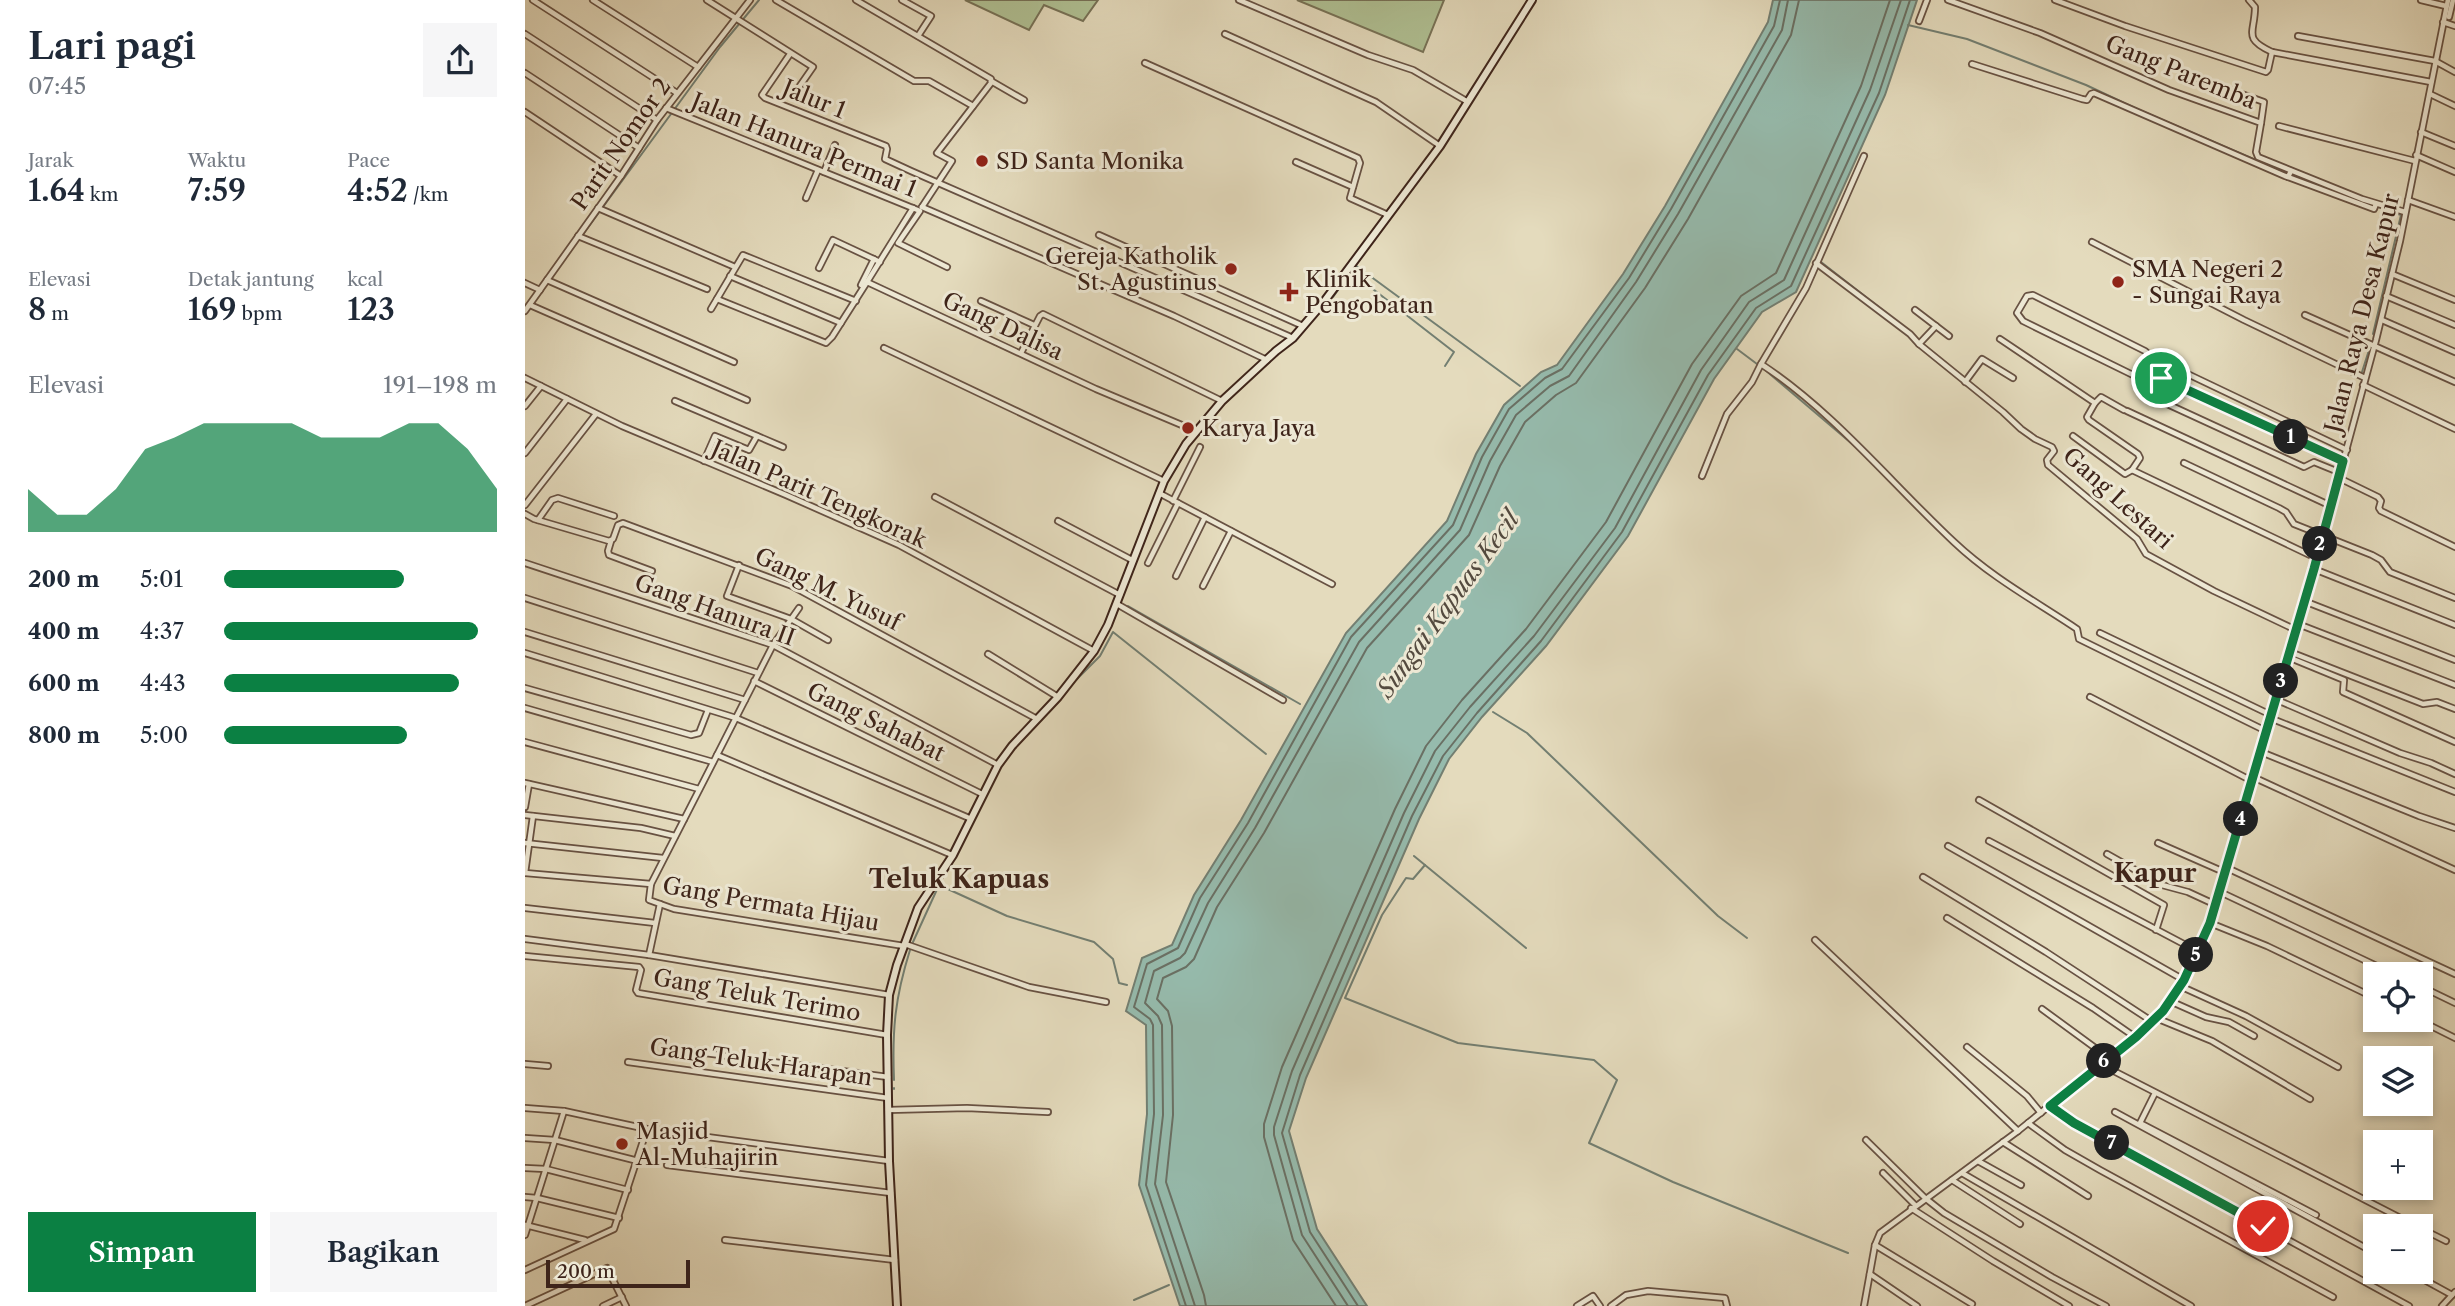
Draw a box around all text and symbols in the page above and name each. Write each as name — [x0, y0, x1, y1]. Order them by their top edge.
text: Lari pagi — [28, 22, 196, 69]
button: share — [423, 23, 497, 97]
street label: Gang Paremba — [2102, 29, 2261, 115]
text: 07:45 — [28, 72, 86, 100]
street label: Parit Nomor 2 — [565, 73, 677, 215]
street label: Jalur 1 — [775, 73, 850, 124]
street label: Jalan Hanura Permai 1 — [684, 86, 921, 203]
place label: SD Santa Monika — [996, 147, 1185, 175]
text: Jarak — [28, 149, 73, 172]
text: Waktu — [188, 149, 246, 172]
text: Pace — [347, 149, 390, 172]
marker: SD Santa Monika — [974, 153, 990, 169]
text: 1.64 — [28, 172, 85, 209]
text: 7:59 — [188, 172, 246, 209]
text: 4:52 — [347, 172, 408, 209]
text: km — [85, 183, 119, 206]
text: /km — [408, 183, 448, 206]
street label: Jalan Raya Desa Kapur — [2318, 190, 2405, 438]
place label: Gereja Katholik St. Agustinus — [1045, 242, 1219, 296]
place label: SMA Negeri 2 - Sungai Raya — [2132, 255, 2284, 309]
marker: Gereja Katholik St. Agustinus — [1223, 261, 1239, 277]
place label: Klinik Pengobatan — [1305, 265, 1434, 319]
text: Elevasi — [28, 268, 91, 291]
text: Detak jantung — [188, 268, 314, 291]
text: kcal — [347, 268, 383, 291]
marker: SMA Negeri 2 - Sungai Raya — [2110, 274, 2126, 290]
marker: Klinik Pengobatan — [1279, 282, 1299, 302]
street label: Gang Dalisa — [938, 286, 1069, 367]
text: 8 — [28, 291, 46, 328]
text: 169 — [188, 291, 236, 328]
text: 123 — [347, 291, 395, 328]
text: m — [46, 302, 69, 325]
text: bpm — [236, 302, 282, 325]
pin — [2131, 348, 2191, 408]
icon: arrive — [2142, 359, 2180, 397]
text: Elevasi — [28, 371, 104, 399]
text: 191–198 m — [383, 371, 497, 399]
place label: Karya Jaya — [1202, 414, 1316, 442]
marker: Karya Jaya — [1180, 420, 1196, 436]
pin: 1 — [2273, 420, 2309, 454]
text: 1 — [2286, 425, 2295, 448]
street label: Jalan Parit Tengkorak — [704, 433, 933, 555]
street label: Gang Lestari — [2057, 441, 2179, 555]
water label: Sungai Kapuas Kecil — [1369, 503, 1527, 705]
pin: 2 — [2303, 526, 2337, 562]
text: 2 — [2314, 532, 2325, 555]
street label: Gang M. Yusuf — [750, 542, 908, 638]
text: 200 m — [28, 565, 100, 593]
text: 5:01 — [140, 565, 183, 593]
street label: Gang Hanura II — [631, 568, 799, 652]
text: 400 m — [28, 617, 100, 645]
text: 4:37 — [140, 617, 184, 645]
pin: 3 — [2263, 664, 2299, 698]
text: 600 m — [28, 669, 100, 697]
text: 4:43 — [140, 669, 186, 697]
text: 3 — [2275, 669, 2286, 692]
street label: Gang Sahabat — [803, 677, 949, 767]
text: 800 m — [28, 721, 100, 749]
text: 5:00 — [140, 721, 188, 749]
pin: 4 — [2223, 802, 2259, 836]
text: 4 — [2235, 807, 2246, 830]
district label: Kapur — [2113, 857, 2197, 889]
district label: Teluk Kapuas — [869, 863, 1049, 895]
street label: Gang Permata Hijau — [660, 871, 882, 937]
pin: 5 — [2179, 937, 2213, 972]
text: 5 — [2190, 943, 2201, 966]
map controls — [2363, 962, 2433, 1284]
button: locate — [2363, 962, 2433, 1032]
street label: Gang Teluk Terimo — [651, 963, 863, 1027]
street label: Gang Teluk Harapan — [648, 1033, 874, 1091]
pin: 6 — [2087, 1044, 2121, 1078]
button: layers — [2363, 1046, 2433, 1116]
text: 6 — [2098, 1049, 2109, 1072]
place label: Masjid Al-Muhajirin — [635, 1117, 778, 1171]
pin: 7 — [2095, 1126, 2129, 1160]
button: + — [2363, 1130, 2433, 1200]
text: 7 — [2107, 1131, 2116, 1154]
marker: Masjid Al-Muhajirin — [614, 1136, 630, 1152]
pin — [2233, 1196, 2293, 1256]
icon: check — [2244, 1207, 2282, 1245]
button: Simpan — [28, 1212, 256, 1292]
button: Bagikan — [270, 1212, 497, 1292]
button: − — [2363, 1214, 2433, 1284]
scale bar — [546, 1257, 689, 1289]
text: 200 m — [557, 1260, 615, 1283]

